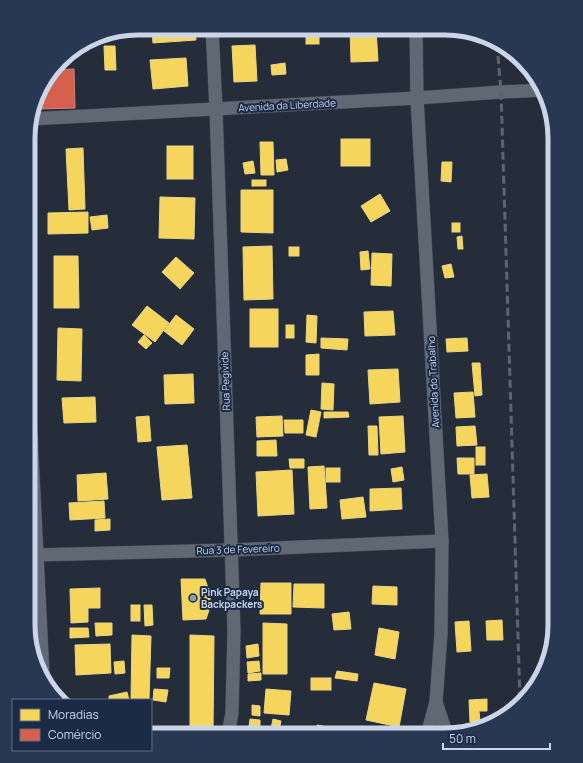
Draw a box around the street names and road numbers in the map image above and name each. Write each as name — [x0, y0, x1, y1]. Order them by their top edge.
street label: Avenida da Liberdade — [238, 95, 336, 115]
street label: Avenida do Trabalho — [424, 336, 442, 428]
street label: Rua Pegivide — [217, 351, 233, 411]
street label: Rua 3 de Fevereiro — [196, 541, 280, 557]

